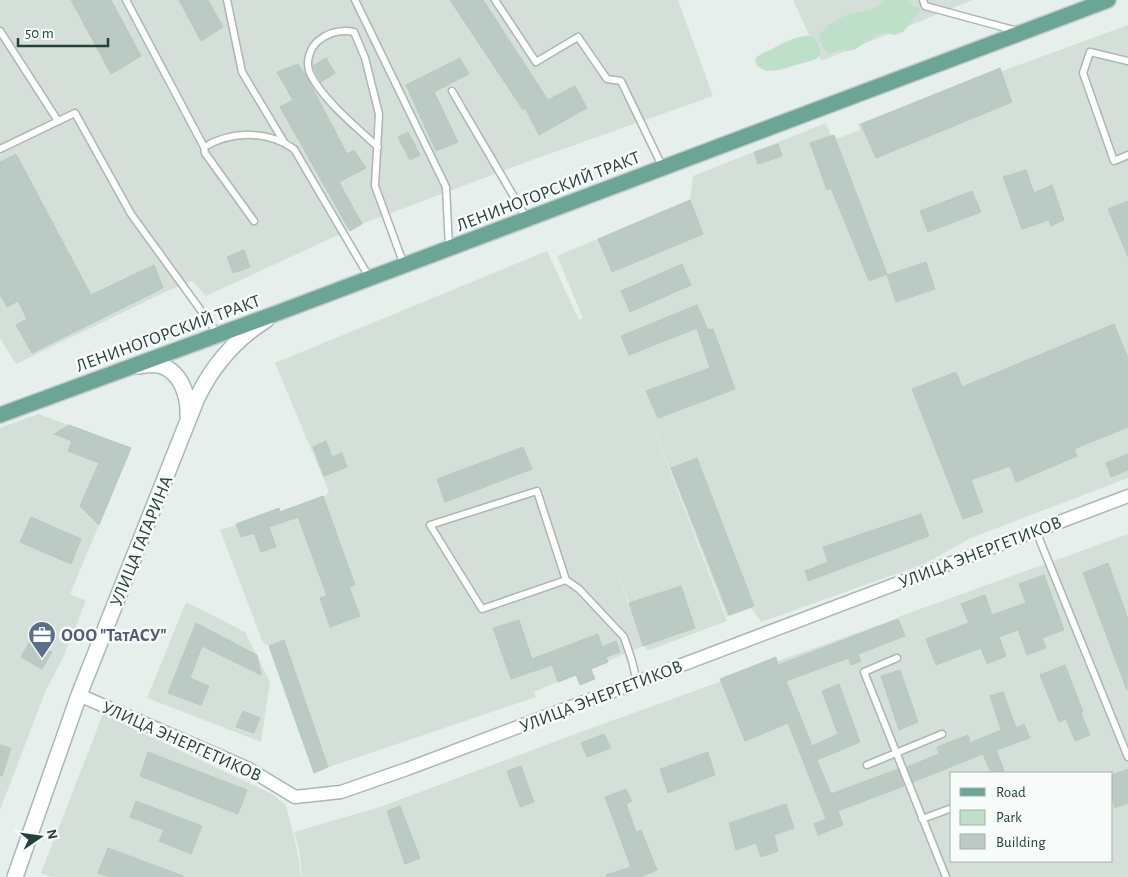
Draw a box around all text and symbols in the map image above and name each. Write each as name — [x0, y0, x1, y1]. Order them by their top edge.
scale bar — [18, 15, 108, 47]
text: 50 m — [25, 26, 54, 41]
street label: ЛЕНИНОГОРСКИЙ ТРАКТ — [454, 147, 643, 235]
street label: ЛЕНИНОГОРСКИЙ ТРАКТ — [73, 290, 263, 376]
street label: УЛИЦА ГАГАРИНА — [107, 473, 177, 609]
street label: УЛИЦА ЭНЕРГЕТИКОВ — [897, 514, 1064, 592]
office icon: ООО "ТатАСУ" — [27, 620, 57, 659]
place label: ООО "ТатАСУ" — [61, 627, 167, 645]
street label: УЛИЦА ЭНЕРГЕТИКОВ — [518, 658, 685, 736]
street label: УЛИЦА ЭНЕРГЕТИКОВ — [99, 699, 264, 785]
legend — [950, 772, 1113, 862]
text: Road — [996, 785, 1026, 800]
text: Park — [996, 810, 1022, 825]
north arrow — [15, 812, 65, 862]
text: N — [44, 828, 60, 841]
text: Building — [996, 835, 1046, 850]

